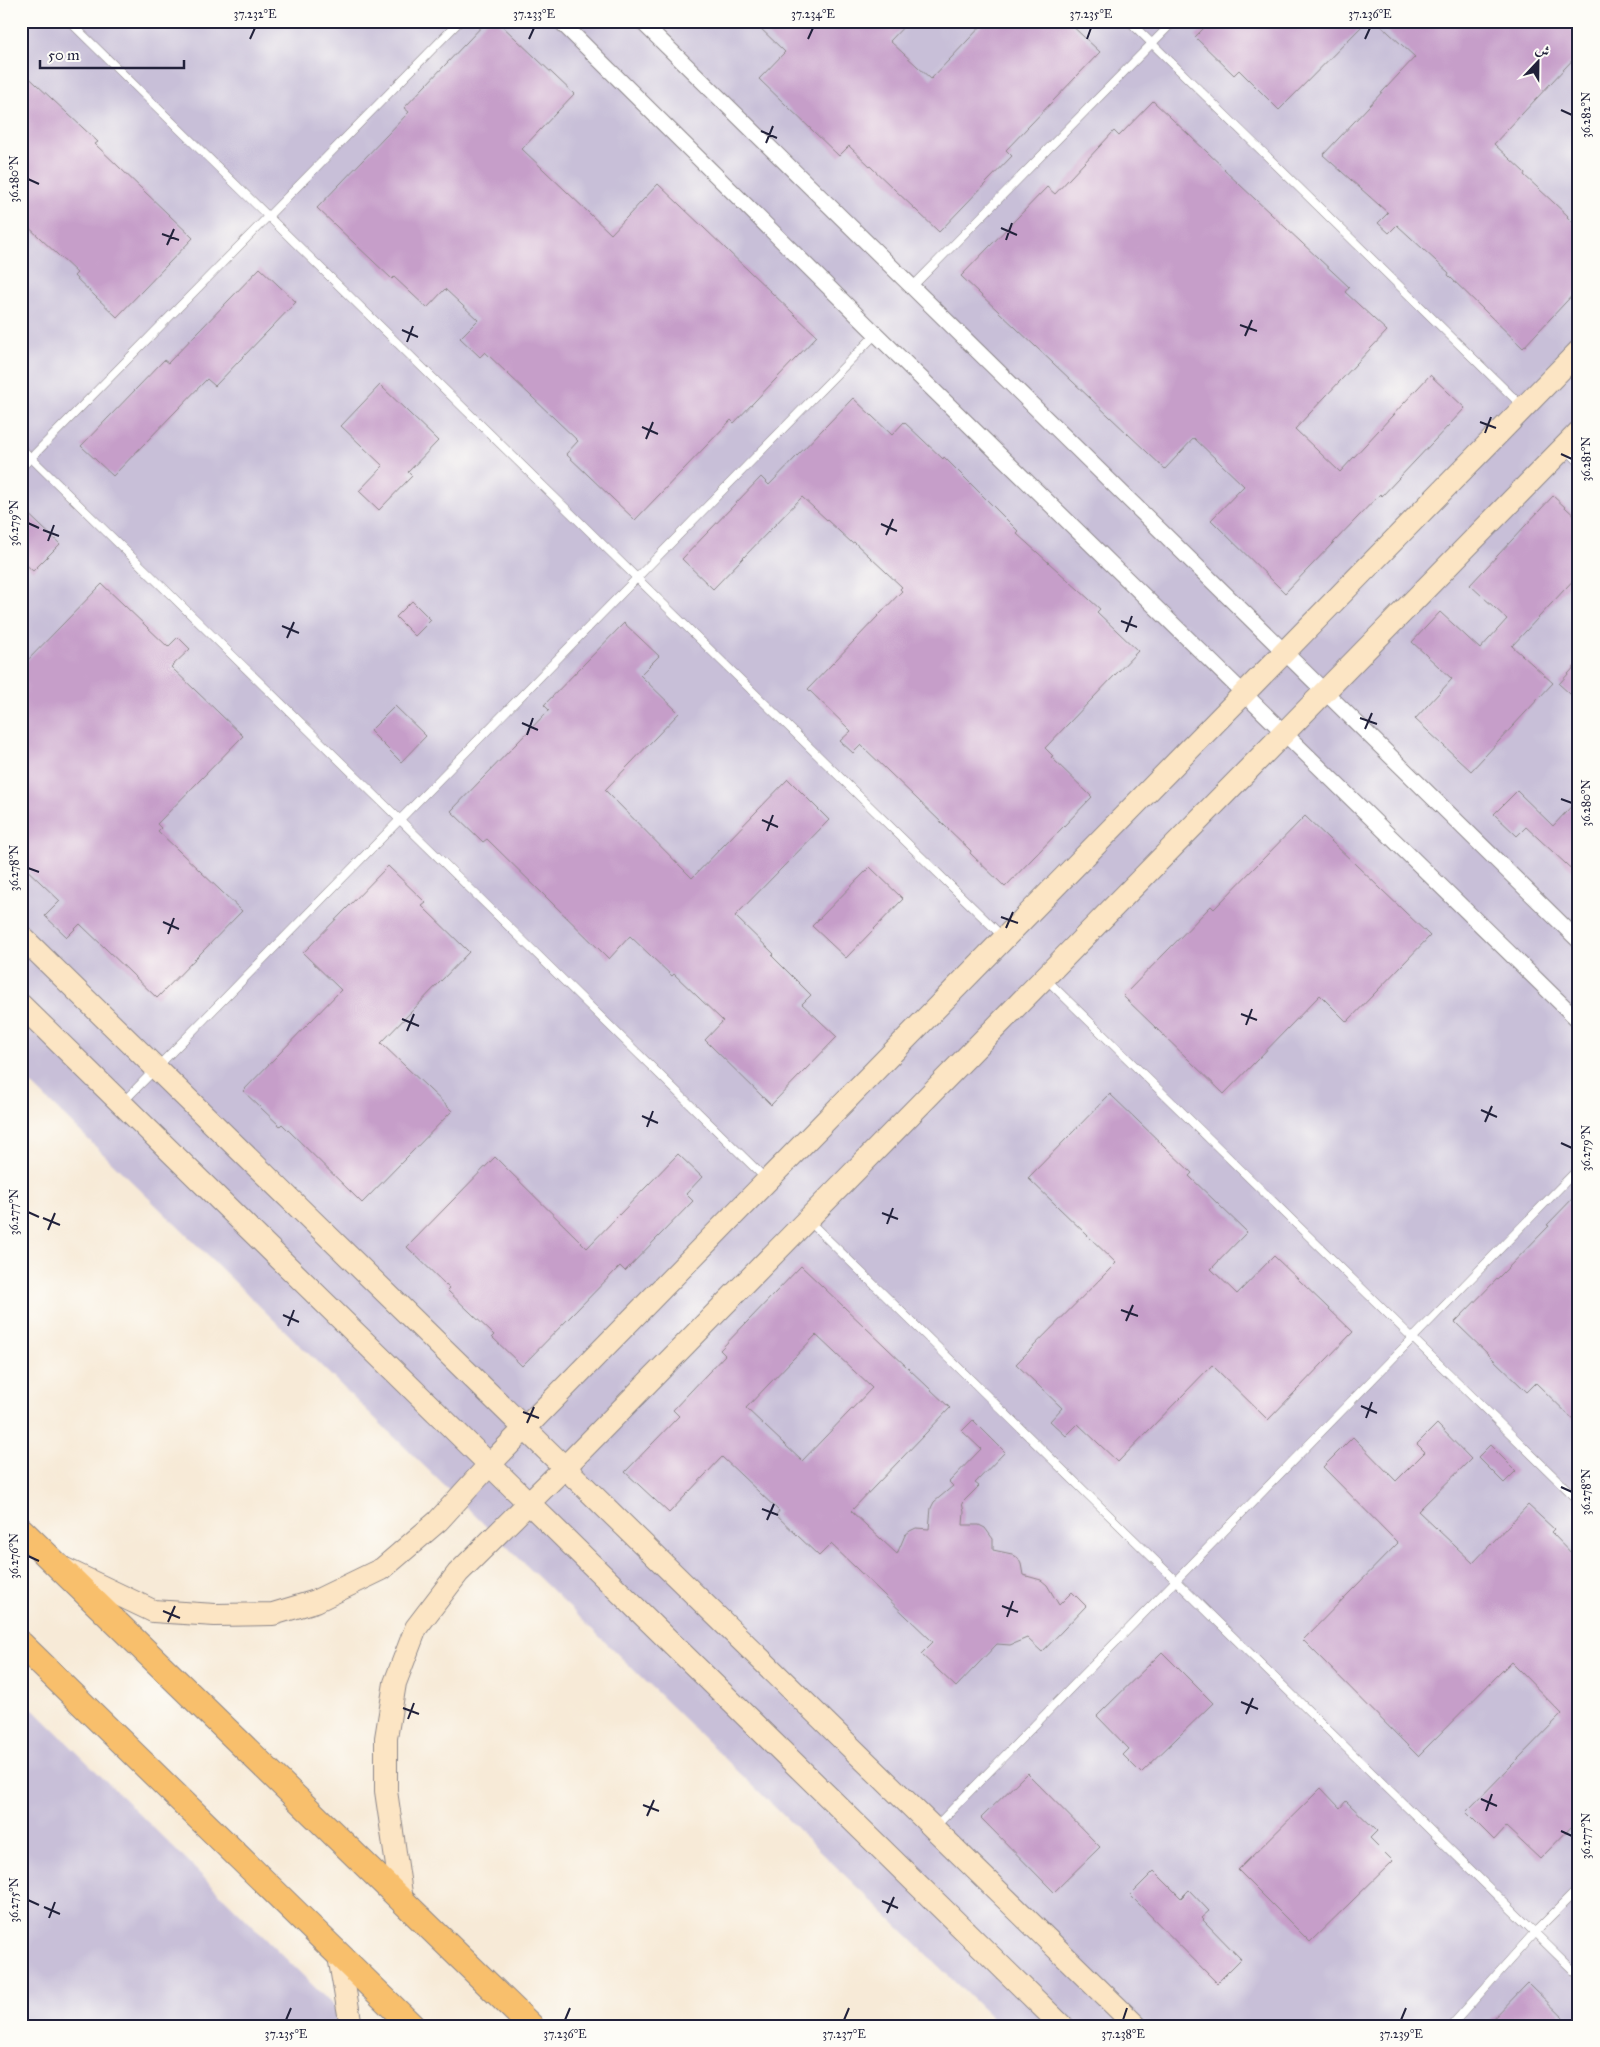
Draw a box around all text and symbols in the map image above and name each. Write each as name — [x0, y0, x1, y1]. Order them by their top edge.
text: 37.232°E — [233, 7, 277, 21]
text: 37.233°E — [513, 7, 555, 21]
text: 37.234°E — [791, 7, 835, 21]
text: 37.235°E — [1070, 7, 1113, 21]
text: 37.236°E — [1348, 7, 1392, 21]
scale bar — [40, 38, 184, 70]
north arrow — [1512, 38, 1562, 88]
text: ش — [1533, 40, 1552, 61]
text: 50 m — [48, 46, 80, 64]
text: 36.282°N — [1579, 92, 1593, 138]
text: 36.280°N — [7, 155, 21, 203]
text: 36.281°N — [1579, 436, 1593, 482]
text: 36.279°N — [7, 500, 21, 546]
text: 36.280°N — [1579, 779, 1593, 827]
text: 36.278°N — [7, 845, 21, 891]
text: 36.279°N — [1579, 1125, 1593, 1171]
text: 36.277°N — [7, 1189, 21, 1235]
text: 36.278°N — [1579, 1469, 1593, 1515]
text: 36.276°N — [7, 1533, 21, 1579]
text: 36.277°N — [1579, 1813, 1593, 1859]
text: 36.275°N — [7, 1877, 21, 1923]
text: 37.235°E — [265, 2027, 308, 2041]
text: 37.236°E — [543, 2027, 587, 2041]
text: 37.237°E — [822, 2027, 866, 2041]
text: 37.238°E — [1101, 2027, 1145, 2041]
text: 37.239°E — [1379, 2027, 1423, 2041]

